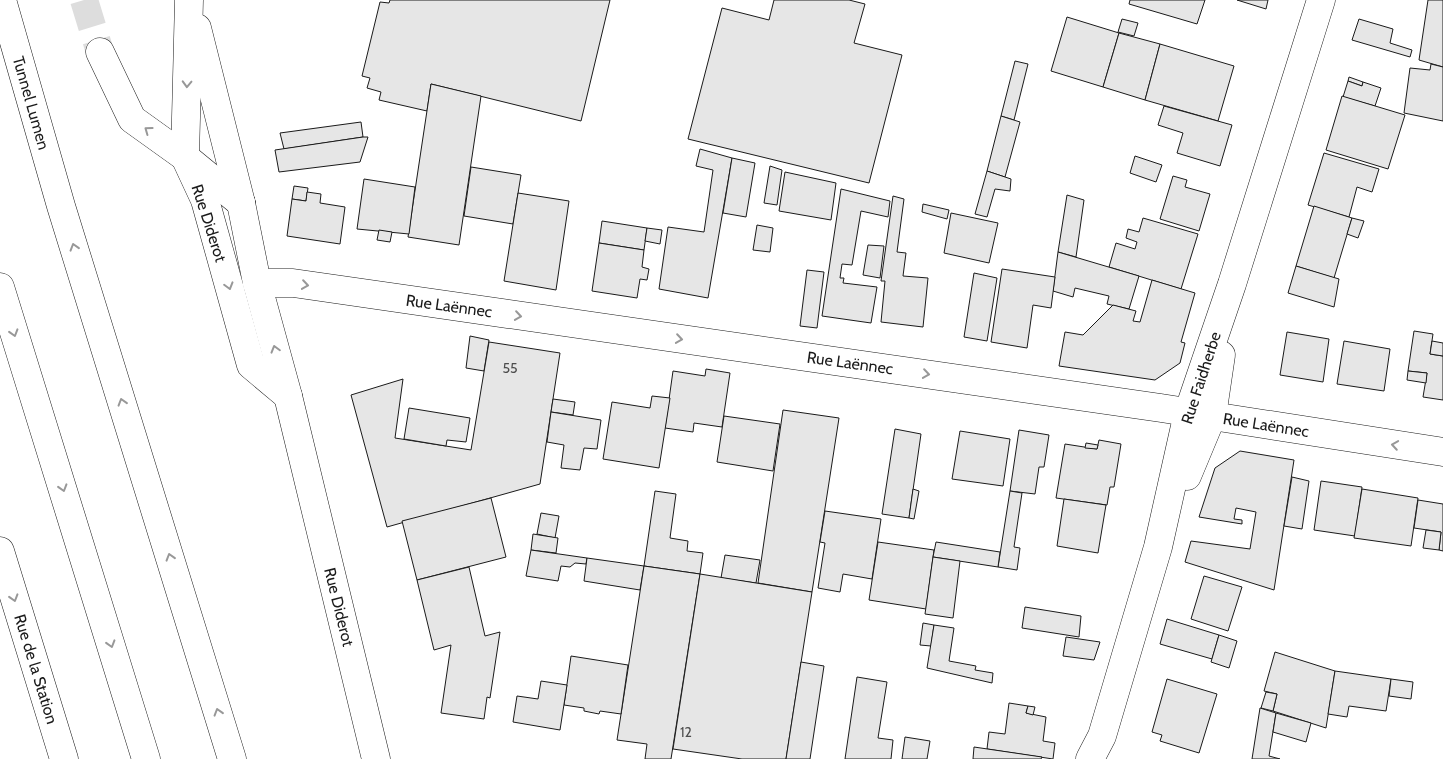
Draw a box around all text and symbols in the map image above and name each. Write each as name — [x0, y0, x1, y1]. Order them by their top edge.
street label: Tunnel Lumen — [9, 54, 53, 152]
one-way arrow — [181, 80, 192, 88]
one-way arrow — [144, 127, 153, 136]
street label: Rue Diderot — [188, 182, 231, 265]
one-way arrow — [69, 243, 79, 251]
one-way arrow — [302, 279, 310, 290]
one-way arrow — [223, 281, 233, 289]
street label: Rue Laënnec — [405, 291, 493, 321]
one-way arrow — [514, 310, 522, 320]
one-way arrow — [9, 328, 19, 337]
street label: Rue Faidherbe — [1177, 329, 1225, 427]
one-way arrow — [675, 333, 683, 343]
one-way arrow — [270, 345, 281, 354]
street label: Rue Laënnec — [806, 348, 894, 378]
house number: 55 — [502, 359, 518, 377]
one-way arrow — [923, 368, 931, 379]
one-way arrow — [117, 398, 127, 407]
street label: Rue Laënnec — [1222, 409, 1310, 441]
one-way arrow — [1390, 440, 1399, 450]
one-way arrow — [57, 484, 67, 492]
one-way arrow — [165, 554, 175, 562]
street label: Rue Diderot — [320, 566, 358, 649]
one-way arrow — [9, 593, 19, 601]
street label: Rue de la Station — [10, 612, 62, 726]
one-way arrow — [105, 639, 115, 647]
one-way arrow — [213, 709, 223, 717]
house number: 12 — [680, 723, 692, 741]

